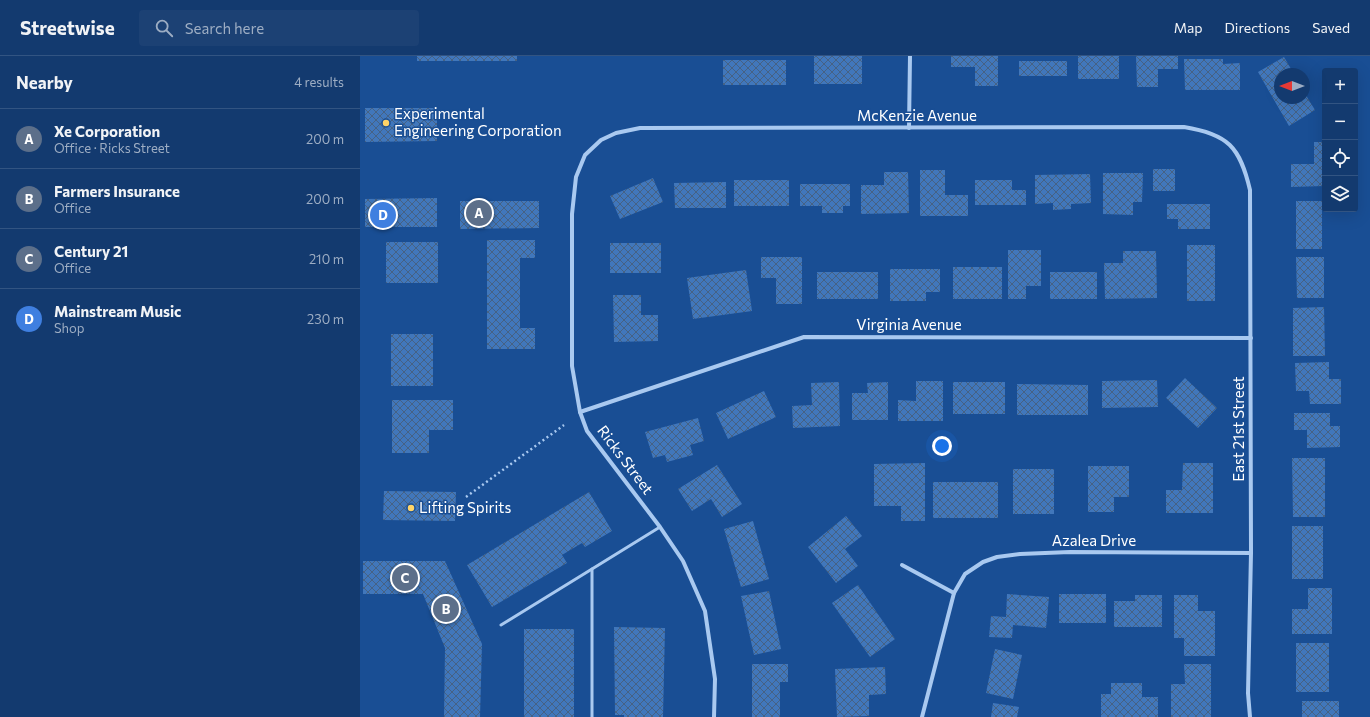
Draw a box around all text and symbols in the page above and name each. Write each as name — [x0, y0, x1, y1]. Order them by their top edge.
search box — [139, 10, 419, 46]
text: Streetwise — [20, 16, 115, 39]
icon: search — [153, 17, 175, 39]
text: Search here — [185, 19, 264, 37]
text: Map — [1174, 19, 1203, 36]
text: Directions — [1225, 19, 1290, 36]
text: Saved — [1312, 19, 1350, 36]
north arrow — [1274, 68, 1310, 104]
map controls — [1322, 68, 1358, 212]
button: + — [1322, 68, 1358, 104]
text: Nearby — [16, 72, 73, 93]
text: 4 results — [294, 74, 344, 90]
place label: Experimental Engineering Corporation — [394, 104, 562, 139]
button: − — [1322, 104, 1358, 140]
street label: McKenzie Avenue — [857, 106, 977, 124]
marker: Experimental Engineering Corporation — [381, 118, 391, 128]
text: Xe Corporation — [54, 122, 160, 140]
text: A — [24, 131, 34, 147]
text: 200 m — [306, 131, 344, 147]
text: Office · Ricks Street — [54, 140, 170, 156]
button: locate — [1322, 140, 1358, 176]
button: layers — [1322, 176, 1358, 212]
text: Farmers Insurance — [54, 182, 180, 200]
text: B — [25, 191, 33, 207]
text: 200 m — [306, 191, 344, 207]
pin: A — [466, 198, 492, 228]
text: Office — [54, 200, 91, 216]
pin: D — [370, 200, 396, 230]
text: Century 21 — [54, 242, 128, 260]
text: C — [25, 251, 33, 267]
text: 210 m — [309, 251, 344, 267]
text: Office — [54, 260, 91, 276]
text: Mainstream Music — [54, 302, 181, 320]
text: D — [24, 311, 34, 327]
text: 230 m — [307, 311, 344, 327]
street label: Virginia Avenue — [856, 315, 962, 333]
text: Shop — [54, 320, 85, 336]
street label: East 21st Street — [1229, 376, 1247, 482]
street label: Ricks Street — [594, 421, 658, 497]
your location — [932, 436, 952, 456]
place label: Lifting Spirits — [419, 498, 511, 516]
marker: Lifting Spirits — [406, 503, 416, 513]
street label: Azalea Drive — [1052, 531, 1136, 549]
pin: C — [392, 563, 418, 593]
pin: B — [433, 594, 459, 624]

